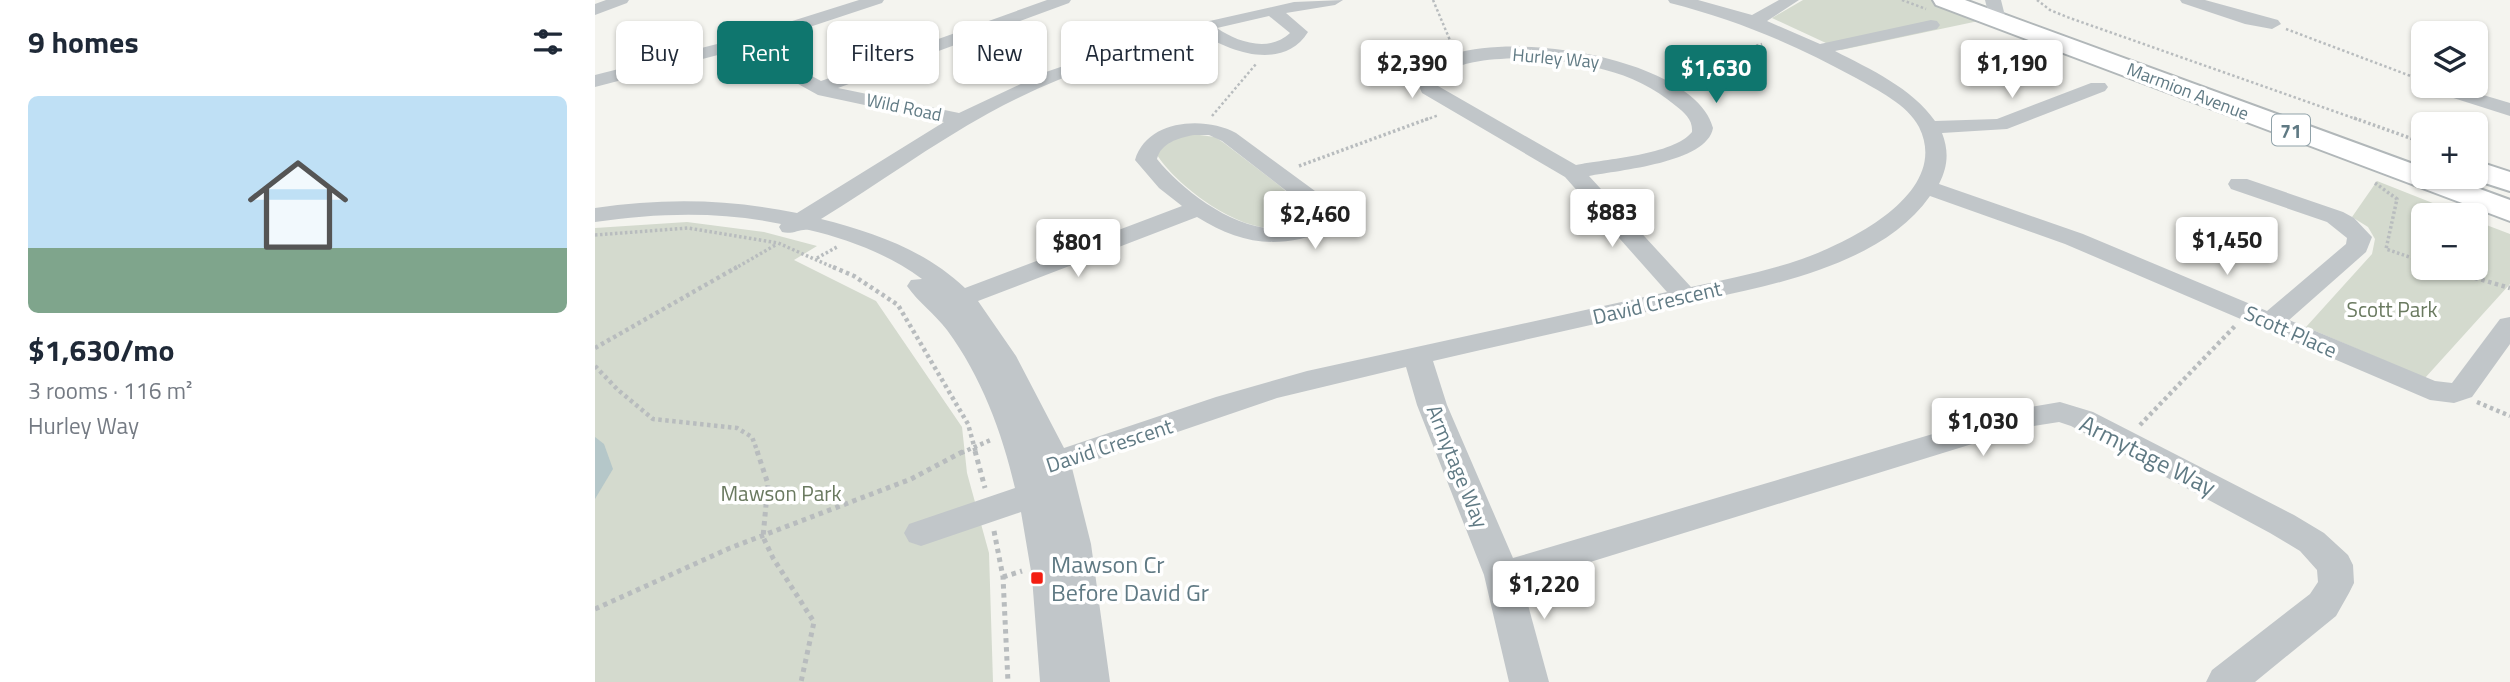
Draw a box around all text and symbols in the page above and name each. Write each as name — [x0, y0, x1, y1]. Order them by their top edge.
text: 9 homes — [28, 19, 139, 65]
chip: Buy — [616, 21, 703, 84]
chip: Rent — [717, 21, 813, 84]
chip: Filters — [827, 21, 939, 84]
chip: New — [953, 21, 1047, 84]
chip: Apartment — [1061, 21, 1218, 84]
map controls — [2411, 21, 2488, 280]
button: layers — [2411, 21, 2488, 98]
icon: filters — [529, 23, 567, 61]
pin: $2,390 — [1355, 41, 1469, 100]
street label: Hurley Way — [1511, 41, 1601, 75]
pin: $1,190 — [1955, 41, 2069, 100]
text: $2,390 — [1377, 45, 1447, 80]
text: $1,190 — [1977, 45, 2047, 80]
pin: $1,630 — [1659, 46, 1773, 105]
text: $1,630 — [1681, 50, 1751, 85]
street label: Marmion Avenue — [2123, 55, 2253, 127]
street label: Wild Road — [864, 86, 944, 128]
button: + — [2411, 112, 2488, 189]
road number: 71 — [2272, 114, 2310, 146]
icon: home — [235, 142, 361, 268]
pin: $883 — [1571, 190, 1653, 249]
pin: $2,460 — [1258, 191, 1372, 251]
text: $883 — [1586, 194, 1638, 229]
text: $2,460 — [1280, 196, 1350, 231]
button: − — [2411, 203, 2488, 280]
pin: $1,450 — [2170, 218, 2284, 277]
pin: $801 — [1037, 219, 1119, 279]
text: $1,450 — [2192, 222, 2262, 257]
text: $801 — [1052, 224, 1104, 259]
street label: David Crescent — [1589, 271, 1725, 332]
park label: Scott Park — [2347, 293, 2437, 325]
street label: Scott Place — [2240, 296, 2342, 366]
text: $1,630/mo — [28, 327, 174, 373]
text: 3 rooms · 116 m² — [28, 373, 192, 408]
pin: $1,030 — [1926, 398, 2040, 458]
street label: Armytage Way — [1419, 400, 1497, 532]
text: $1,030 — [1948, 403, 2018, 438]
street label: Armytage Way — [2074, 405, 2223, 505]
text: Hurley Way — [28, 408, 139, 443]
street label: David Crescent — [1042, 409, 1177, 481]
park label: Mawson Park — [720, 477, 842, 509]
place label: Mawson Cr Before David Gr — [1051, 546, 1209, 610]
pin: $1,220 — [1487, 562, 1601, 621]
text: $1,220 — [1509, 566, 1579, 601]
marker: Mawson Cr Before David Gr — [1029, 570, 1045, 586]

